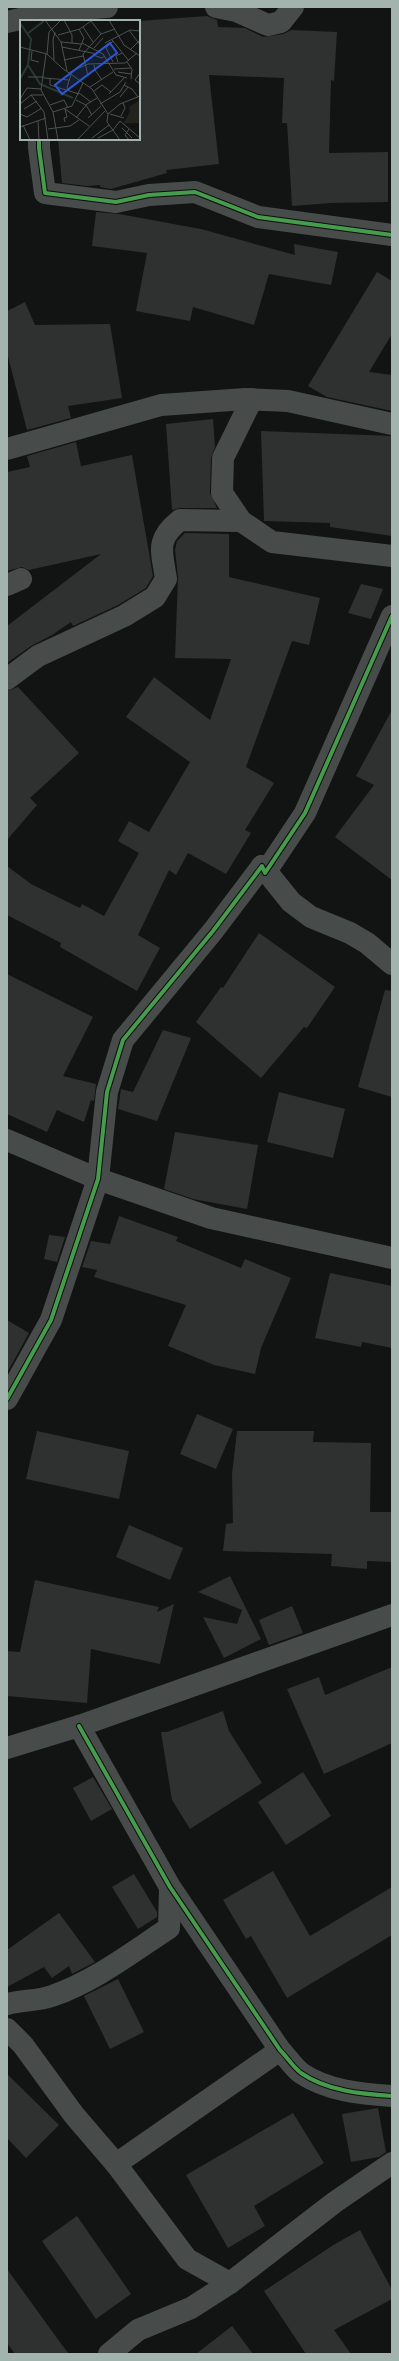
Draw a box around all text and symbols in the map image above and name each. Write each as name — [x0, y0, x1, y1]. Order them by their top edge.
inset map — [20, 20, 140, 140]

